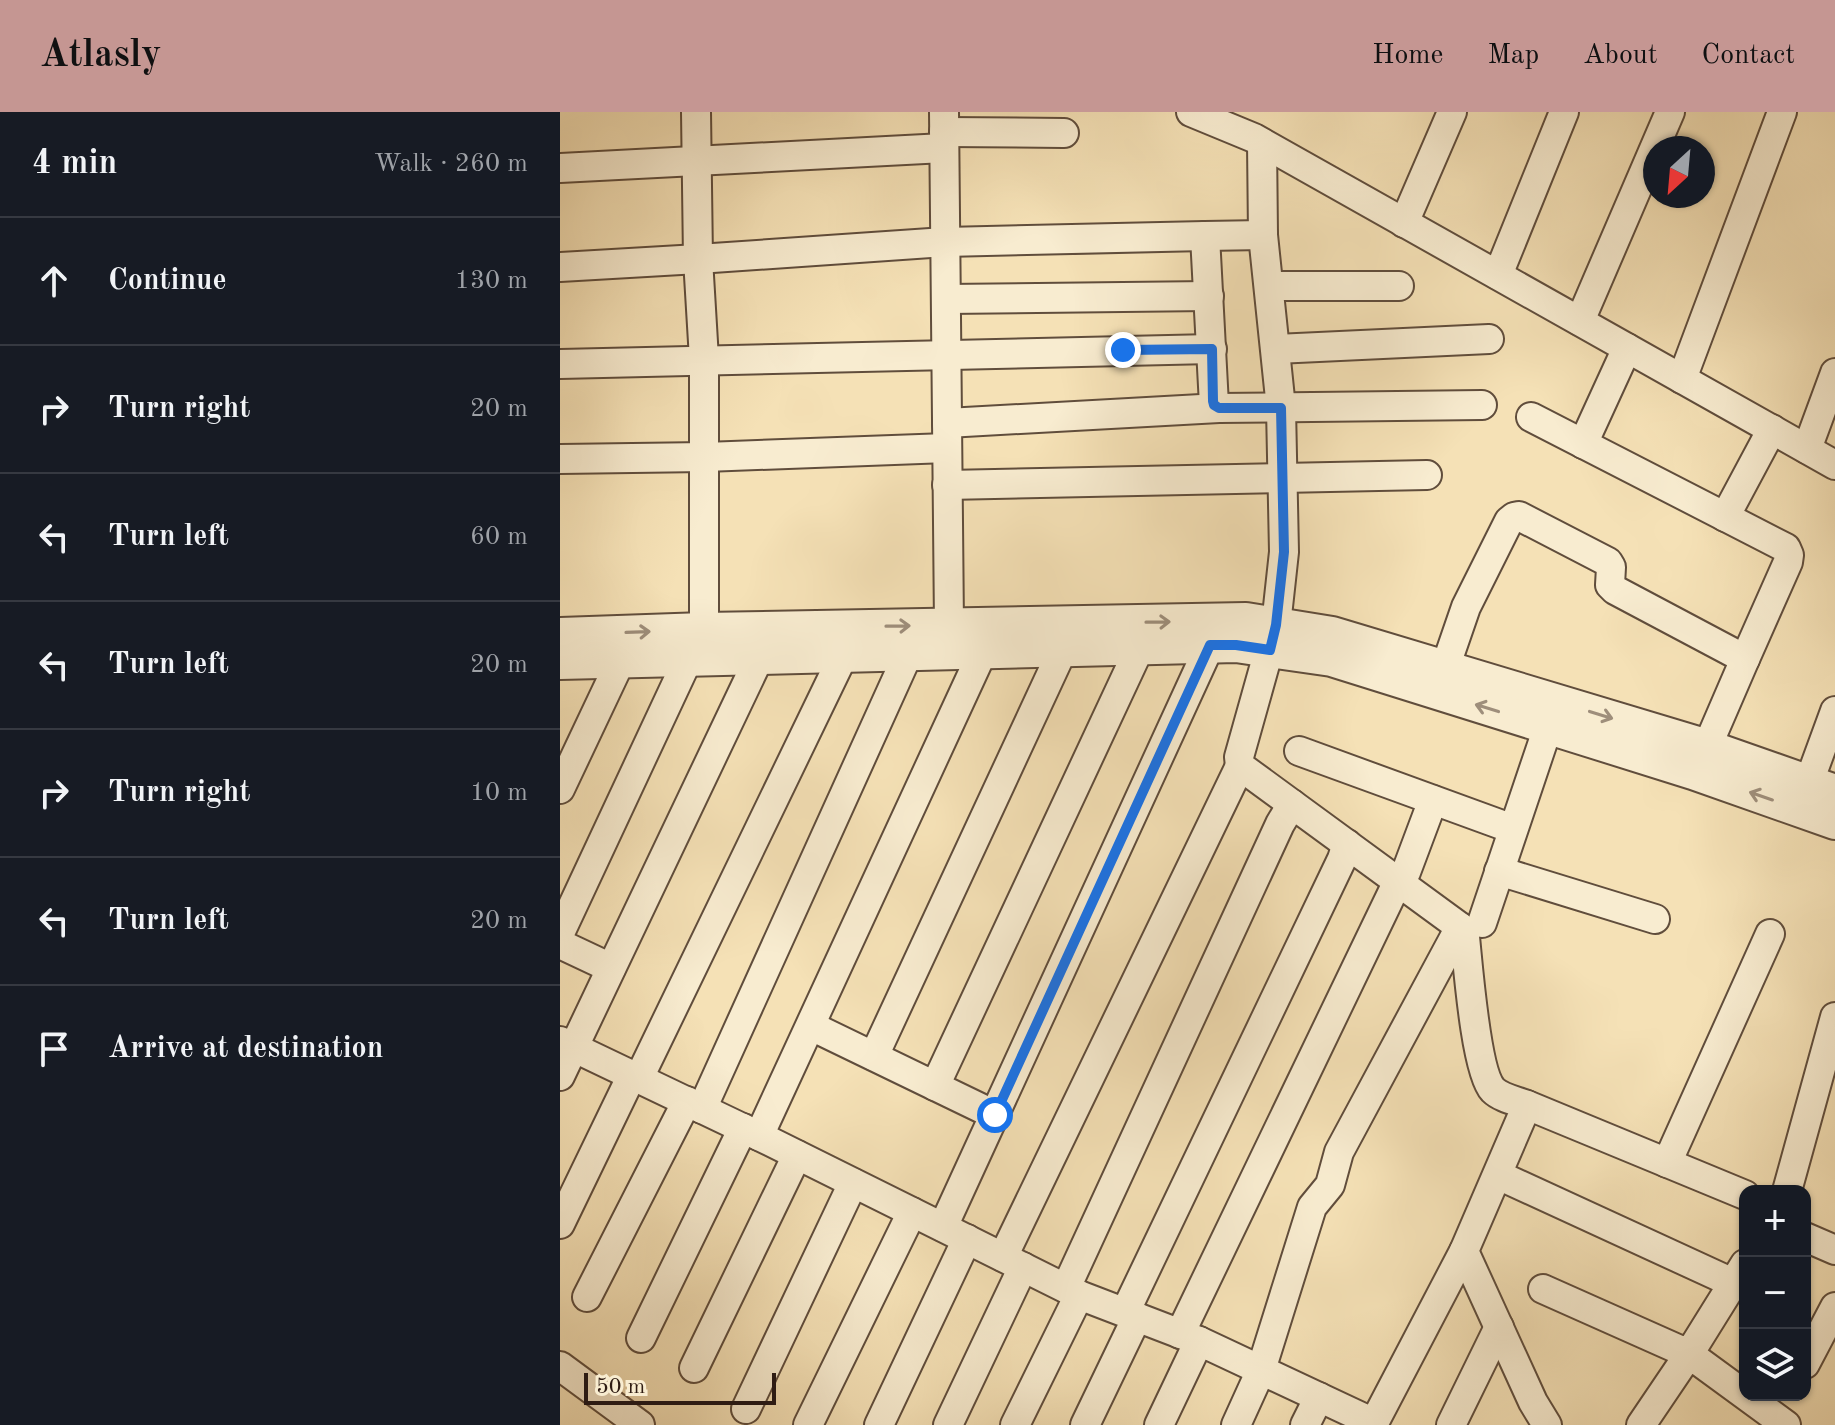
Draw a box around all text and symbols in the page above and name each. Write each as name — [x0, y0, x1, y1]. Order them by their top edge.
text: Atlasly — [40, 37, 161, 75]
text: Home — [1372, 42, 1443, 70]
text: Map — [1487, 42, 1539, 70]
text: About — [1583, 42, 1658, 70]
text: Contact — [1702, 42, 1795, 70]
north arrow — [1643, 136, 1715, 208]
text: 4 min — [32, 147, 117, 181]
text: Walk · 260 m — [374, 151, 528, 177]
icon: ahead — [32, 259, 76, 303]
text: Continue — [108, 266, 227, 296]
text: 130 m — [455, 268, 528, 294]
route end — [1105, 332, 1141, 368]
icon: right — [32, 387, 76, 431]
text: Turn right — [108, 394, 250, 424]
text: 20 m — [470, 396, 528, 422]
icon: left — [32, 515, 76, 559]
text: Turn left — [108, 522, 229, 552]
text: 60 m — [470, 524, 528, 550]
one-way arrow — [1144, 614, 1171, 629]
one-way arrow — [884, 619, 911, 634]
one-way arrow — [624, 624, 651, 639]
icon: left — [32, 643, 76, 687]
text: Turn left — [108, 650, 229, 680]
text: 20 m — [470, 652, 528, 678]
one-way arrow — [1475, 700, 1501, 715]
one-way arrow — [1588, 708, 1613, 723]
icon: right — [32, 771, 76, 815]
text: Turn right — [108, 778, 250, 808]
text: 10 m — [470, 780, 528, 806]
one-way arrow — [1749, 787, 1774, 802]
icon: left — [32, 899, 76, 943]
text: Turn left — [108, 906, 229, 936]
text: 20 m — [470, 908, 528, 934]
icon: arrive — [32, 1027, 76, 1071]
text: Arrive at destination — [108, 1034, 383, 1064]
route start — [977, 1097, 1013, 1133]
map controls — [1739, 1185, 1811, 1401]
button: + — [1739, 1185, 1811, 1257]
button: − — [1739, 1257, 1811, 1329]
button: layers — [1739, 1329, 1811, 1401]
scale bar — [584, 1369, 776, 1405]
text: 50 m — [596, 1376, 645, 1398]

